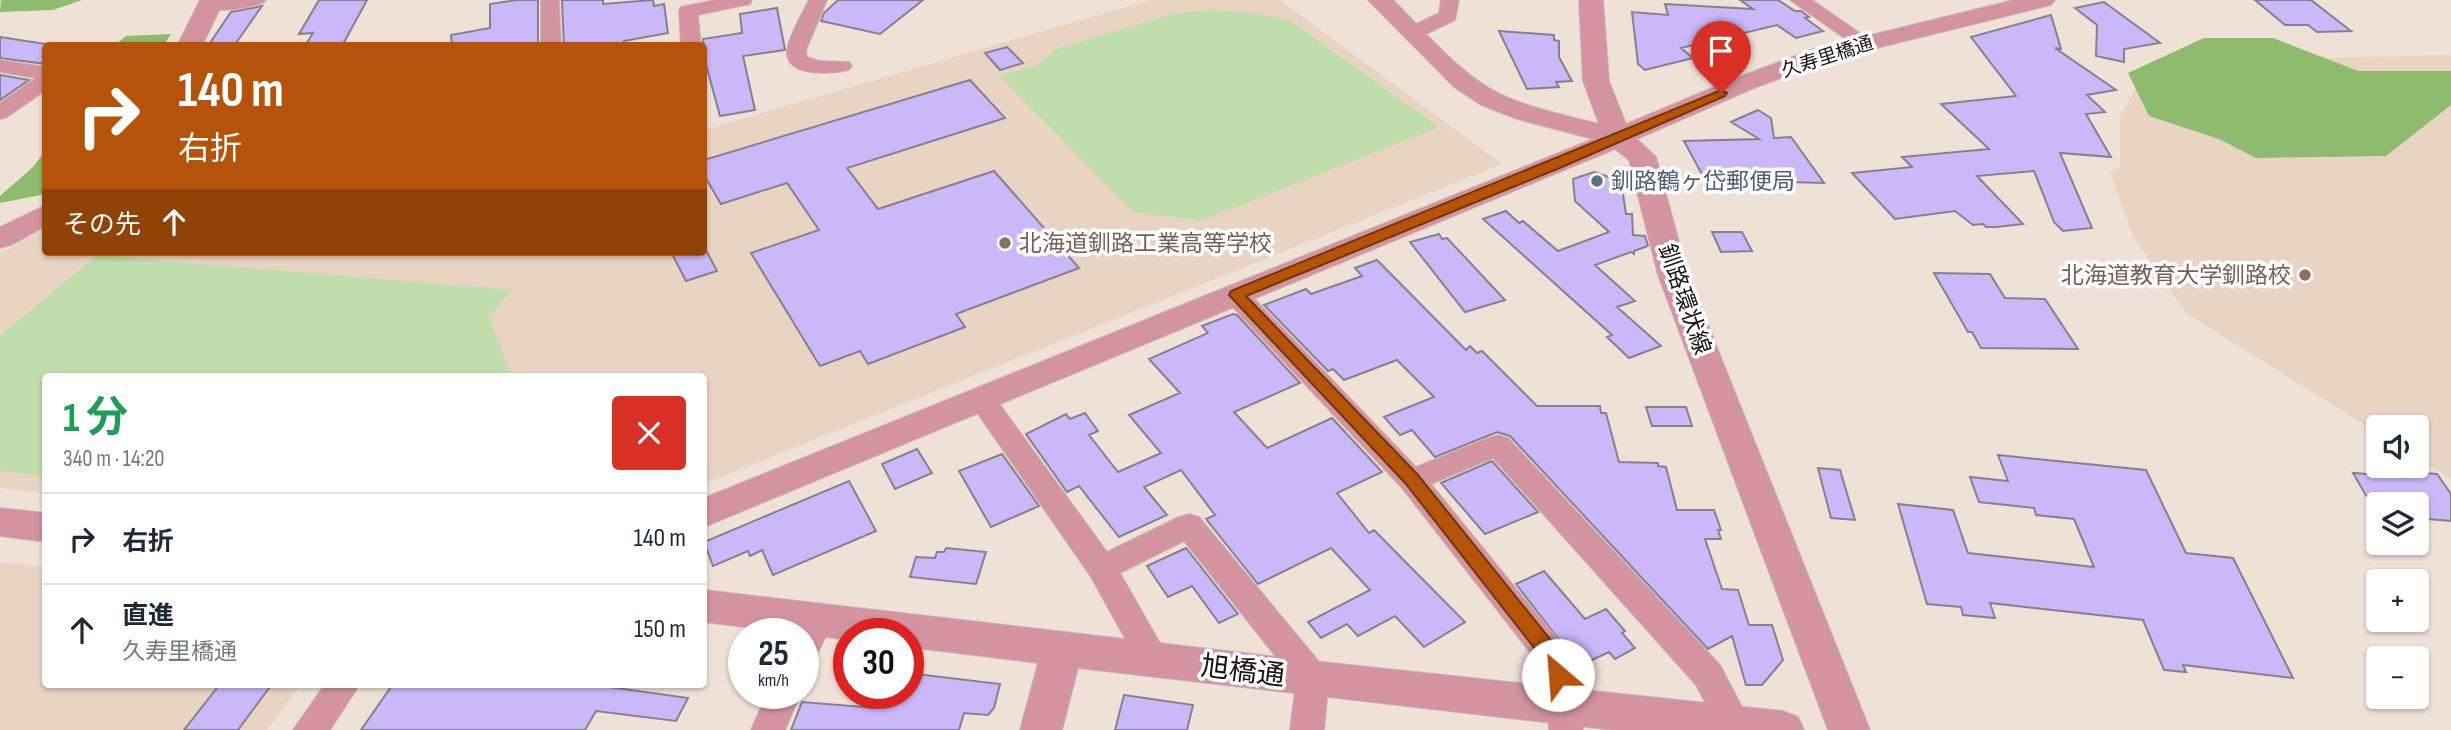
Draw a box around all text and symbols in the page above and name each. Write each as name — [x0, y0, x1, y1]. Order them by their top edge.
pin — [1691, 21, 1751, 93]
icon: arrive — [1702, 32, 1740, 70]
street label: 久寿里橋通 — [1779, 32, 1876, 83]
text: 140 m — [178, 62, 284, 121]
icon: right — [63, 70, 154, 161]
text: 右折 — [178, 130, 242, 169]
place label: 釧路鶴ヶ岱郵便局 — [1611, 168, 1795, 196]
marker: 釧路鶴ヶ岱郵便局 — [1589, 173, 1605, 189]
icon: ahead — [155, 203, 193, 241]
text: その先 — [63, 210, 141, 241]
place label: 北海道釧路工業高等学校 — [1019, 230, 1272, 258]
marker: 北海道釧路工業高等学校 — [997, 235, 1013, 251]
street label: 釧路環状線 — [1652, 240, 1716, 358]
place label: 北海道教育大学釧路校 — [2061, 262, 2291, 290]
marker: 北海道教育大学釧路校 — [2297, 267, 2313, 283]
text: 1 分 — [63, 393, 128, 444]
button: close — [612, 396, 686, 470]
map controls — [2366, 415, 2429, 709]
button: sound — [2366, 415, 2429, 478]
text: 340 m · 14:20 — [63, 445, 165, 473]
button: layers — [2366, 492, 2429, 555]
icon: right — [63, 520, 101, 558]
text: 140 m — [634, 523, 686, 554]
text: 右折 — [122, 527, 174, 558]
button: + — [2366, 569, 2429, 632]
text: 直進 — [122, 601, 174, 632]
icon: ahead — [63, 611, 101, 649]
text: 150 m — [634, 614, 686, 645]
speed limit sign: 30 — [833, 618, 924, 709]
text: 25 — [758, 633, 789, 676]
text: 久寿里橋通 — [122, 638, 237, 666]
position arrow — [1521, 638, 1595, 712]
button: − — [2366, 646, 2429, 709]
street label: 旭橋通 — [1199, 650, 1287, 693]
text: km/h — [758, 670, 789, 691]

